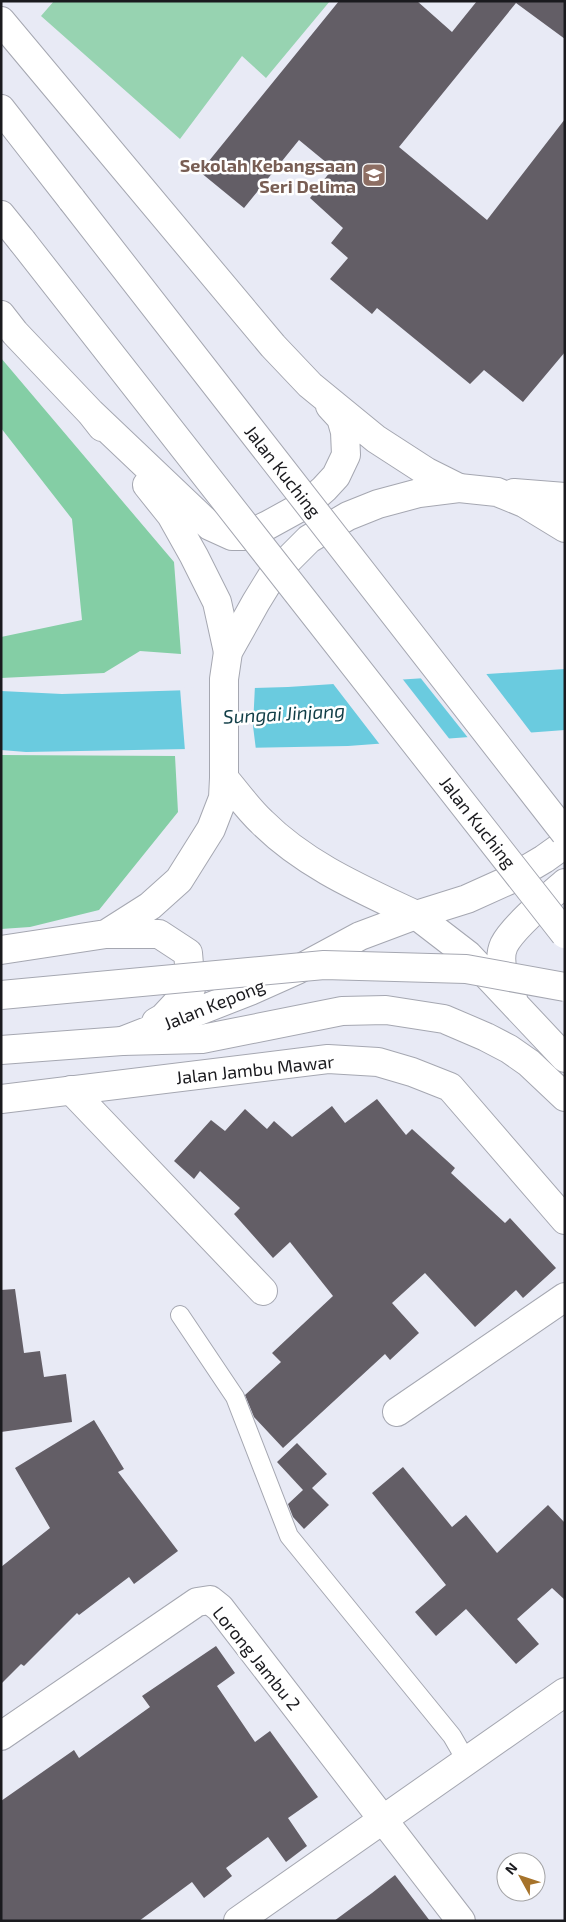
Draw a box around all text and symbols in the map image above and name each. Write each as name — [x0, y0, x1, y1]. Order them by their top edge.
place label: Sekolah Kebangsaan Seri Delima — [180, 154, 356, 197]
school or university icon: Sekolah Kebangsaan Seri Delima — [361, 162, 387, 188]
street label: Jalan Kuching — [240, 421, 326, 521]
water label: Sungai Jinjang — [222, 698, 346, 728]
street label: Jalan Kuching — [435, 772, 521, 872]
street label: Jalan Kepong — [160, 974, 268, 1034]
street label: Jalan Jambu Mawar — [175, 1050, 335, 1088]
street label: Lorong Jambu 2 — [208, 1602, 306, 1714]
north arrow — [496, 1852, 546, 1902]
text: N — [501, 1859, 520, 1878]

